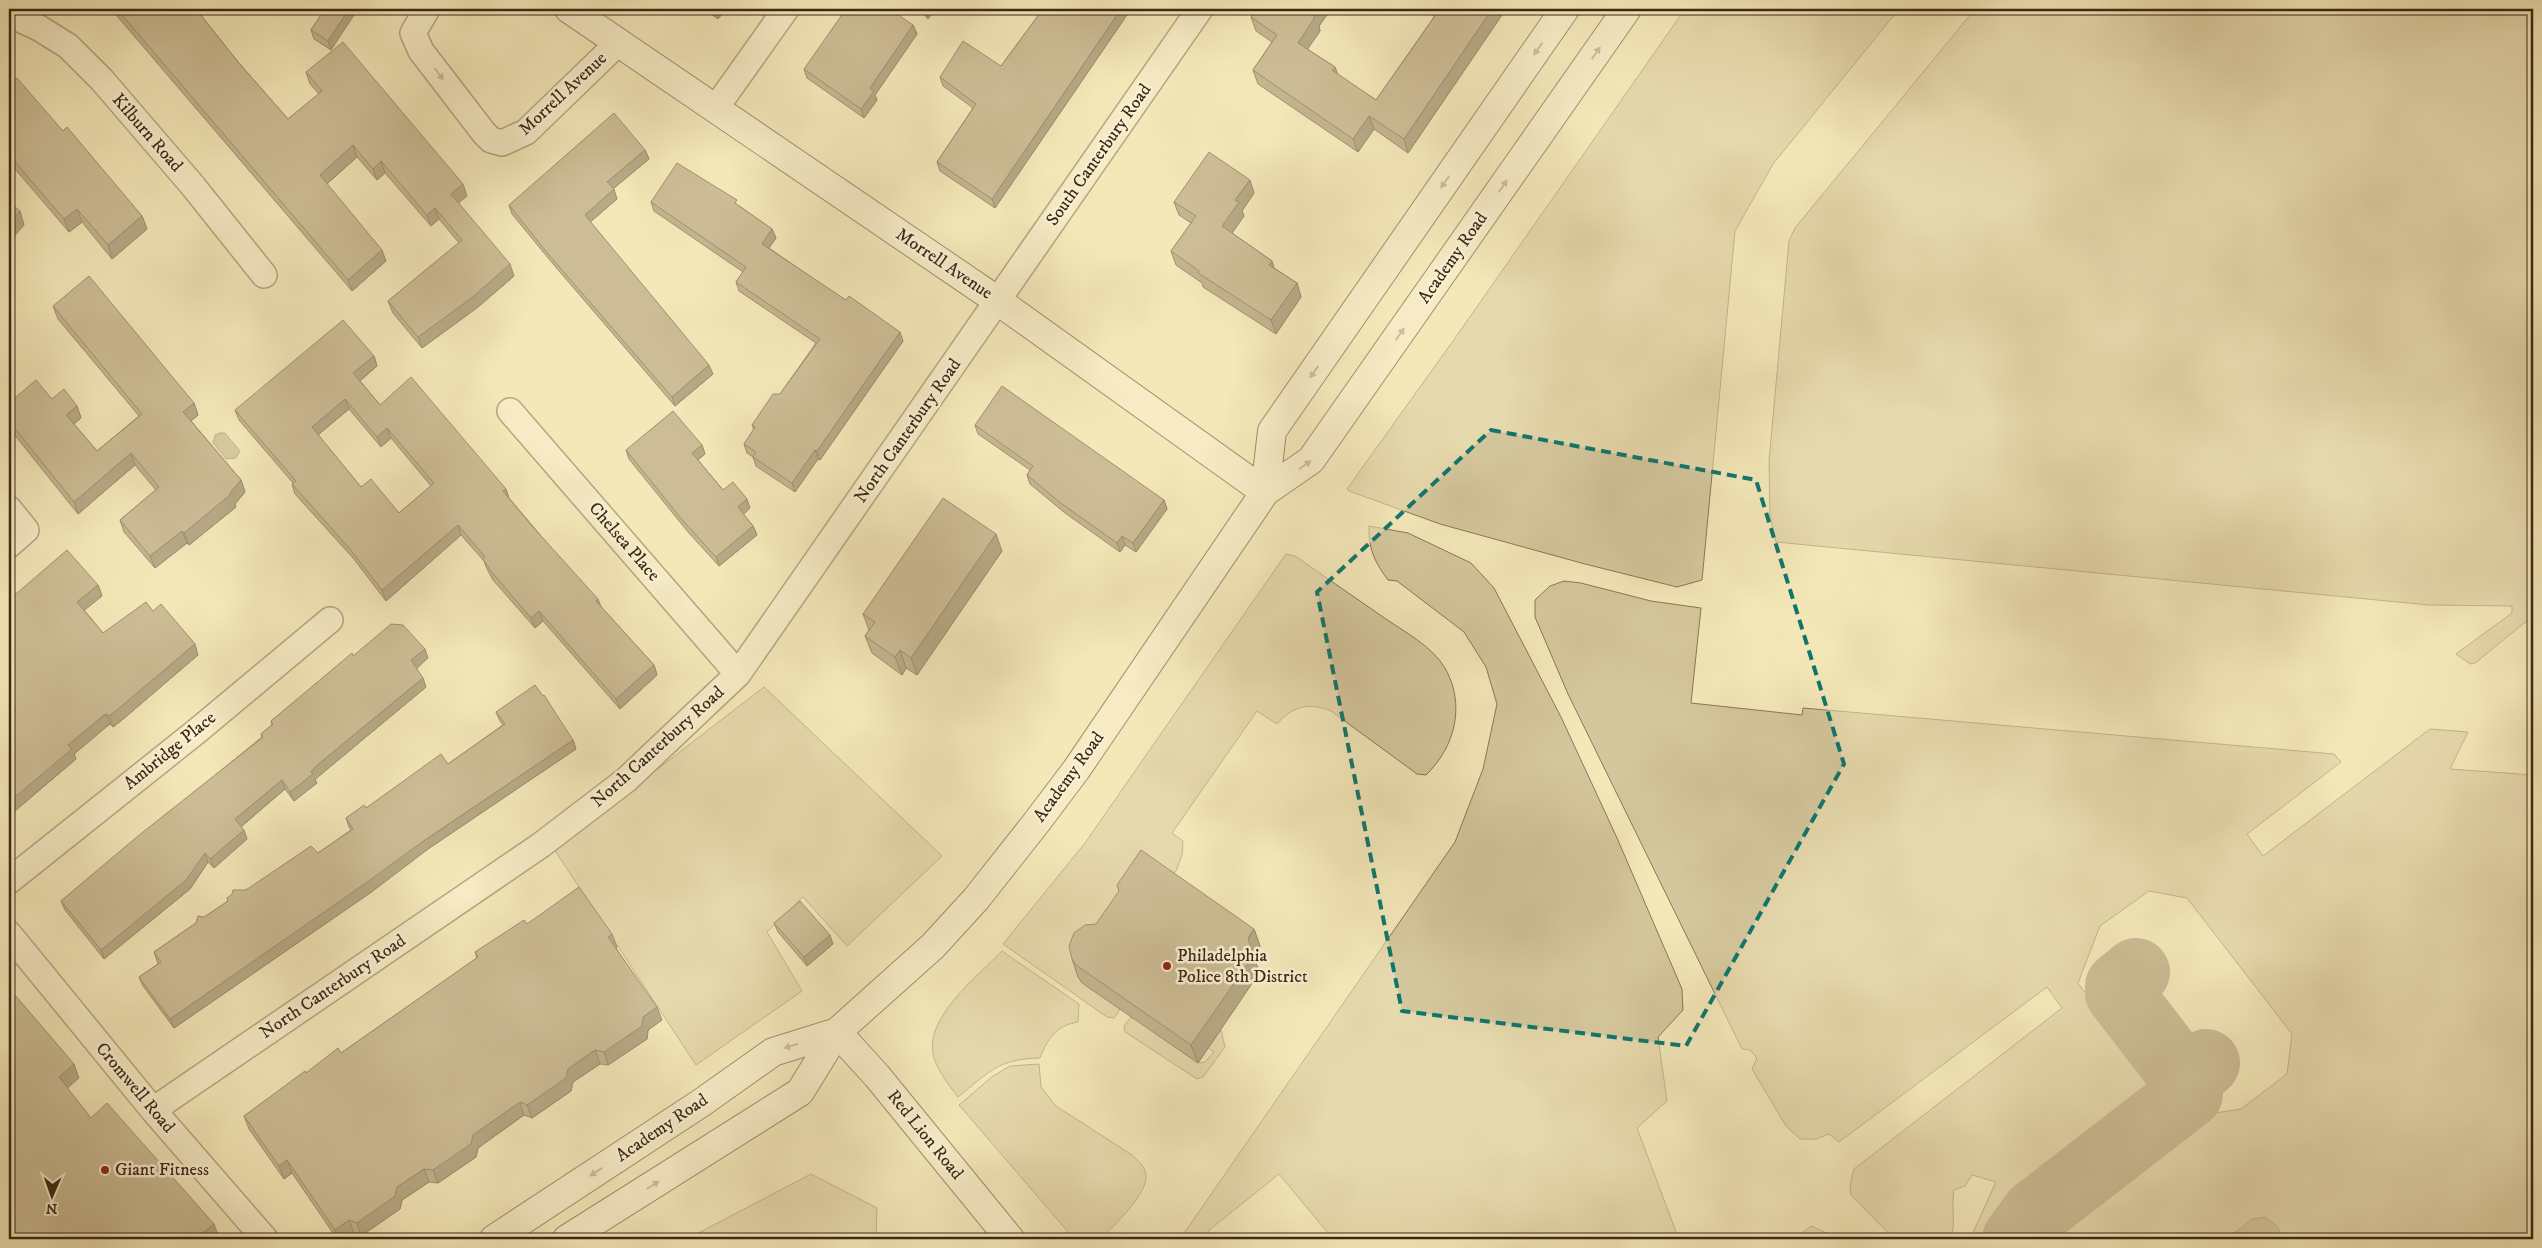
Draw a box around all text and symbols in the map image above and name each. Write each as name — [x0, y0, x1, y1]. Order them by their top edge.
one-way arrow — [1533, 42, 1543, 56]
one-way arrow — [1591, 46, 1601, 60]
street label: Morrell Avenue — [514, 48, 612, 140]
one-way arrow — [433, 67, 444, 80]
street label: South Canterbury Road — [1042, 80, 1156, 230]
street label: Kilburn Road — [107, 89, 187, 177]
one-way arrow — [1440, 175, 1450, 189]
one-way arrow — [1498, 179, 1508, 193]
street label: Academy Road — [1413, 208, 1493, 308]
street label: Morrell Avenue — [891, 223, 997, 305]
one-way arrow — [1395, 327, 1405, 340]
street label: North Canterbury Road — [850, 355, 966, 507]
one-way arrow — [1309, 365, 1319, 378]
one-way arrow — [1298, 460, 1312, 470]
street label: Chelsea Place — [584, 498, 664, 586]
street label: North Canterbury Road — [587, 682, 729, 812]
street label: Ambridge Place — [119, 707, 221, 795]
street label: Academy Road — [1029, 727, 1109, 826]
street label: North Canterbury Road — [256, 930, 410, 1044]
place label: Philadelphia Police 8th District — [1177, 945, 1308, 988]
marker: Philadelphia Police 8th District — [1161, 960, 1173, 972]
street label: Cromwell Road — [91, 1038, 179, 1138]
one-way arrow — [783, 1043, 798, 1051]
street label: Red Lion Road — [882, 1086, 968, 1184]
street label: Academy Road — [612, 1089, 712, 1167]
place label: Giant Fitness — [115, 1159, 209, 1181]
marker: Giant Fitness — [99, 1164, 111, 1176]
one-way arrow — [589, 1167, 603, 1177]
north arrow — [28, 1170, 78, 1220]
one-way arrow — [646, 1180, 659, 1190]
text: N — [45, 1199, 58, 1217]

